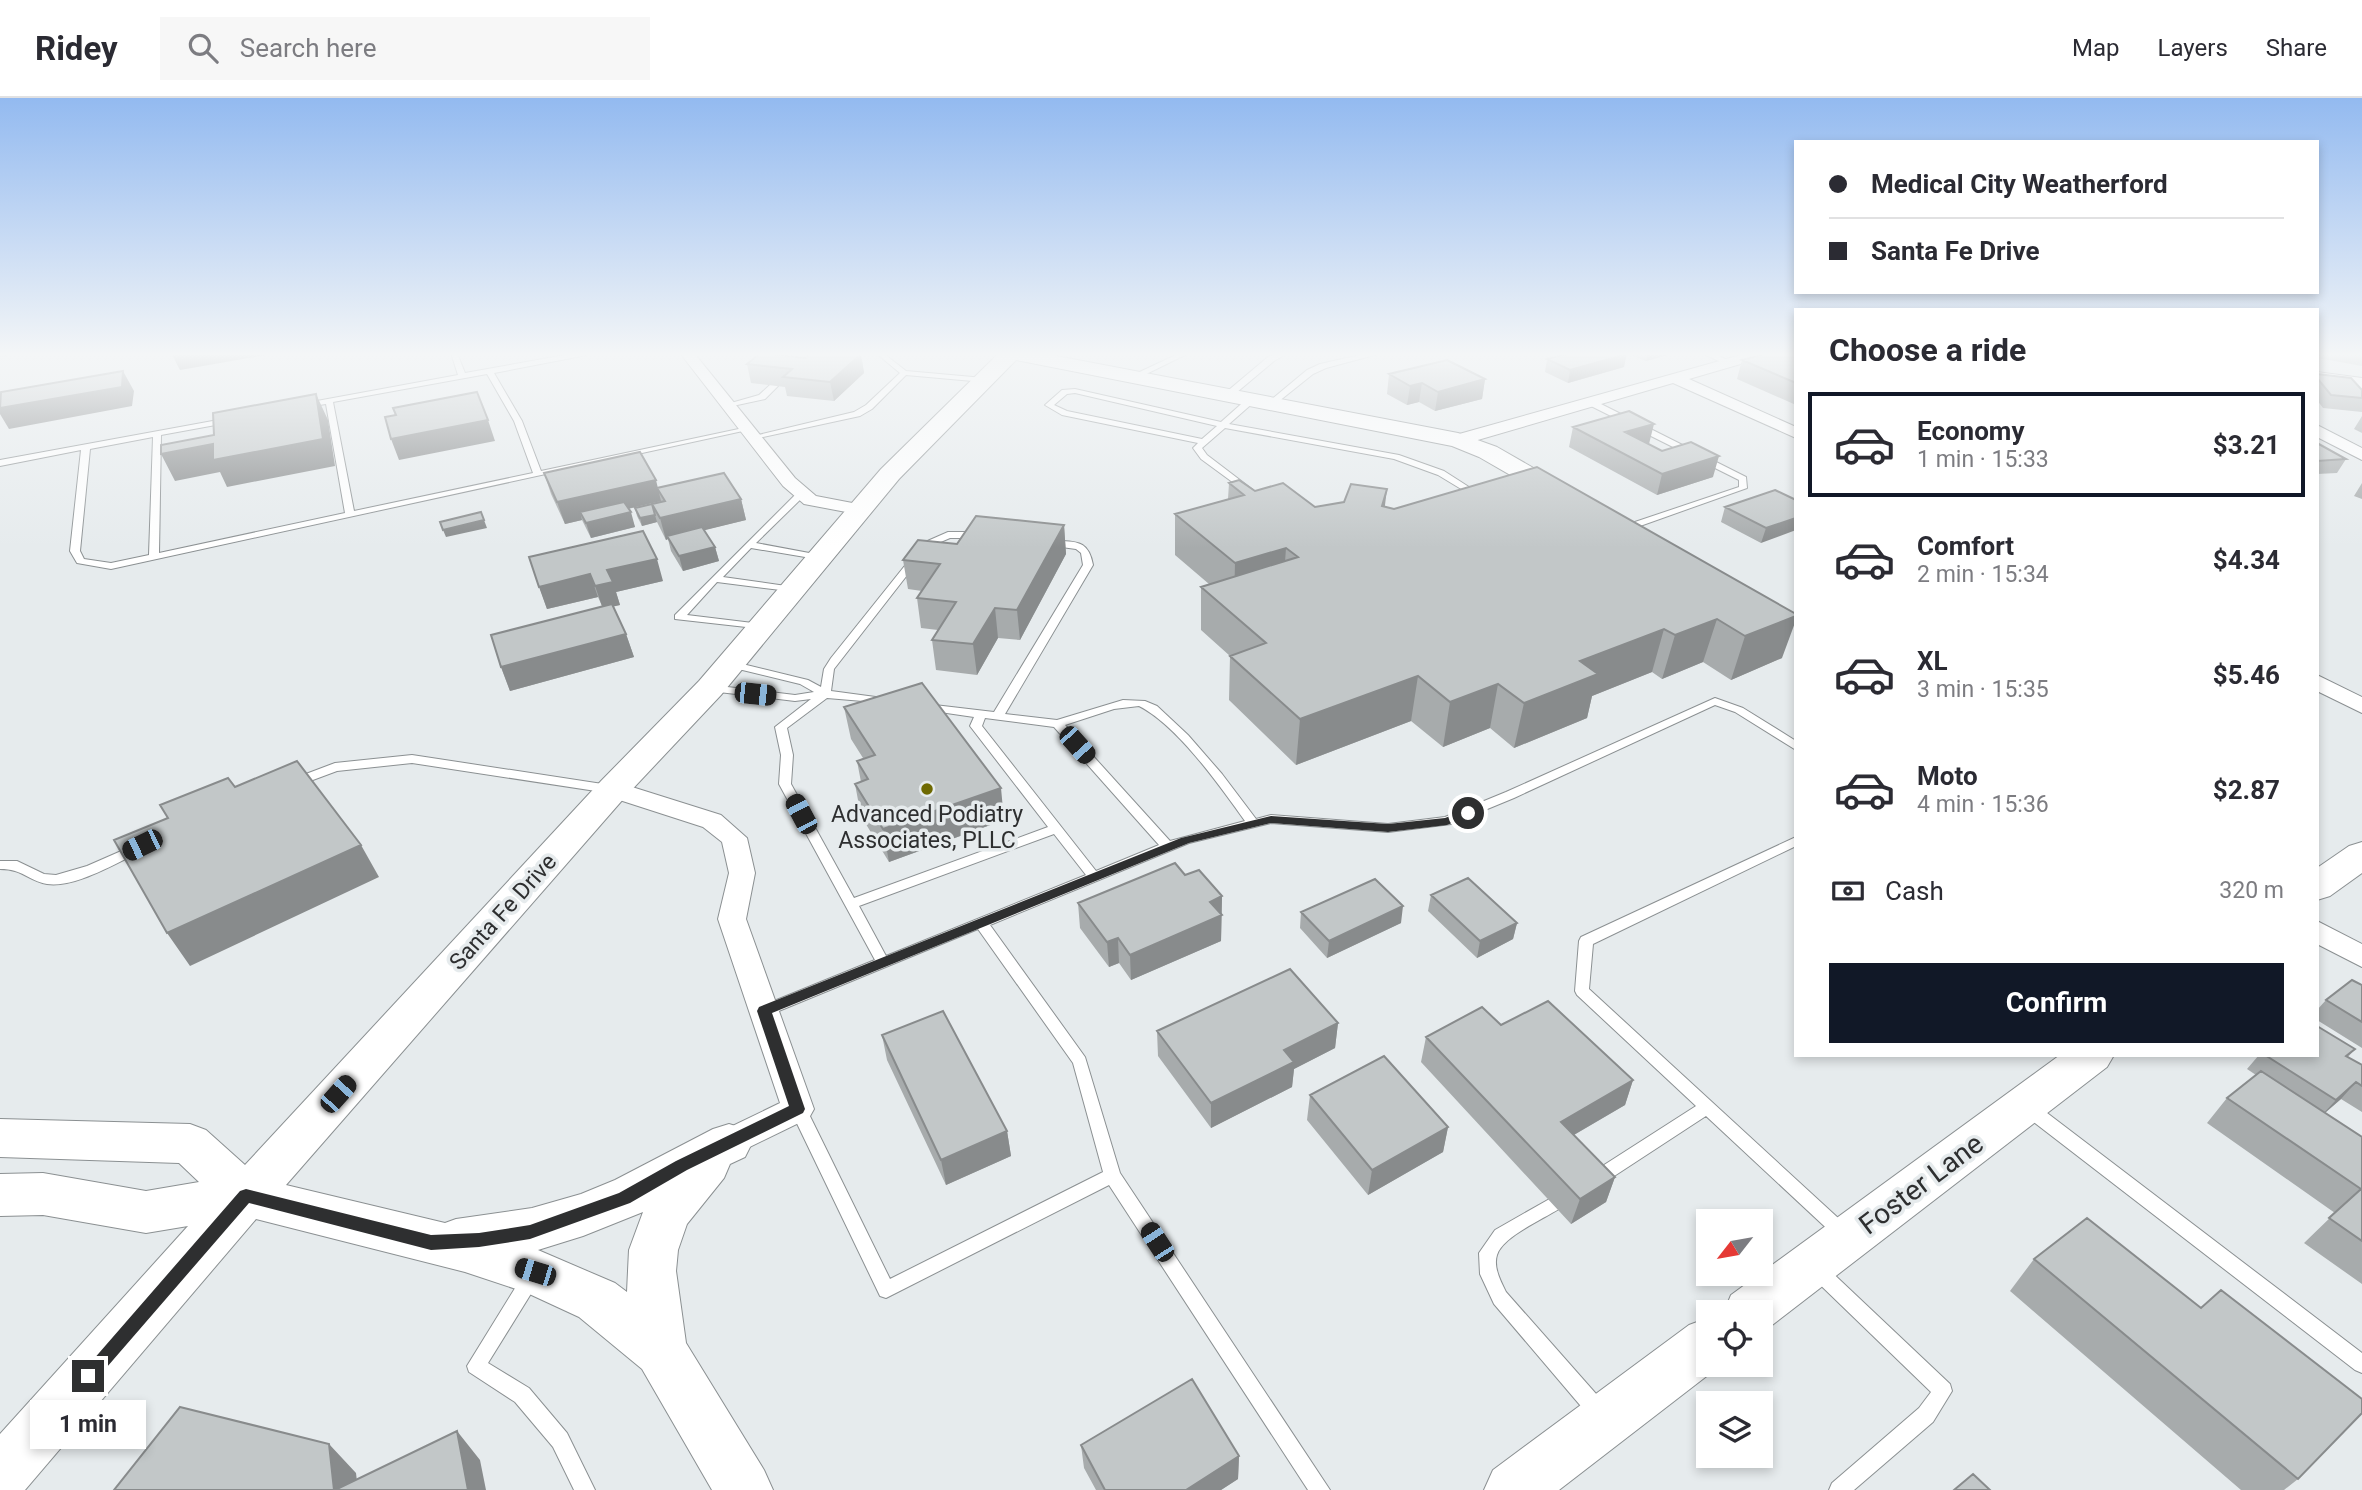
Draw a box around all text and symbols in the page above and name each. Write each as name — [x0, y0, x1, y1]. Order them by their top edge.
search box — [160, 17, 650, 80]
text: Ridey — [35, 29, 118, 68]
icon: search — [184, 29, 222, 67]
text: Search here — [240, 33, 376, 63]
text: Map — [2072, 34, 2120, 62]
text: Layers — [2158, 34, 2228, 62]
text: Share — [2266, 34, 2327, 62]
text: Medical City Weatherford — [1871, 169, 2168, 199]
text: Santa Fe Drive — [1871, 236, 2040, 266]
text: Choose a ride — [1829, 331, 2026, 369]
icon: car — [1833, 413, 1896, 476]
text: Economy — [1917, 416, 2024, 446]
text: $3.21 — [2213, 430, 2280, 460]
text: 1 min · 15:33 — [1917, 446, 2049, 473]
icon: car — [1833, 528, 1896, 591]
text: Comfort — [1917, 531, 2014, 561]
text: $4.34 — [2213, 545, 2280, 575]
text: 2 min · 15:34 — [1917, 561, 2049, 588]
icon: car — [1833, 643, 1896, 706]
text: XL — [1917, 646, 1948, 676]
text: $5.46 — [2213, 660, 2280, 690]
text: 3 min · 15:35 — [1917, 676, 2049, 703]
car — [734, 681, 777, 707]
car — [1056, 722, 1099, 768]
icon: car — [1833, 758, 1896, 821]
text: Moto — [1917, 761, 1978, 791]
text: $2.87 — [2213, 775, 2280, 805]
marker: Advanced Podiatry Associates, PLLC — [919, 781, 935, 797]
car — [782, 791, 821, 837]
text: 4 min · 15:36 — [1917, 791, 2049, 818]
route start — [1452, 797, 1484, 829]
place label: Advanced Podiatry Associates, PLLC — [831, 801, 1023, 854]
car — [119, 826, 166, 864]
street label: Santa Fe Drive — [444, 848, 562, 976]
icon: cash — [1829, 872, 1867, 910]
text: Cash — [1885, 876, 1944, 906]
text: 320 m — [2219, 877, 2284, 904]
button: Confirm — [1829, 963, 2284, 1043]
car — [317, 1071, 360, 1117]
street label: Foster Lane — [1853, 1127, 1989, 1241]
north arrow — [1696, 1209, 1773, 1286]
map controls — [1696, 1209, 1773, 1468]
car — [1137, 1219, 1178, 1265]
car — [512, 1256, 559, 1288]
button: locate — [1696, 1300, 1773, 1377]
route end — [72, 1360, 104, 1392]
button: layers — [1696, 1391, 1773, 1468]
callout: 1 min — [30, 1400, 146, 1450]
text: 1 min — [59, 1411, 117, 1438]

